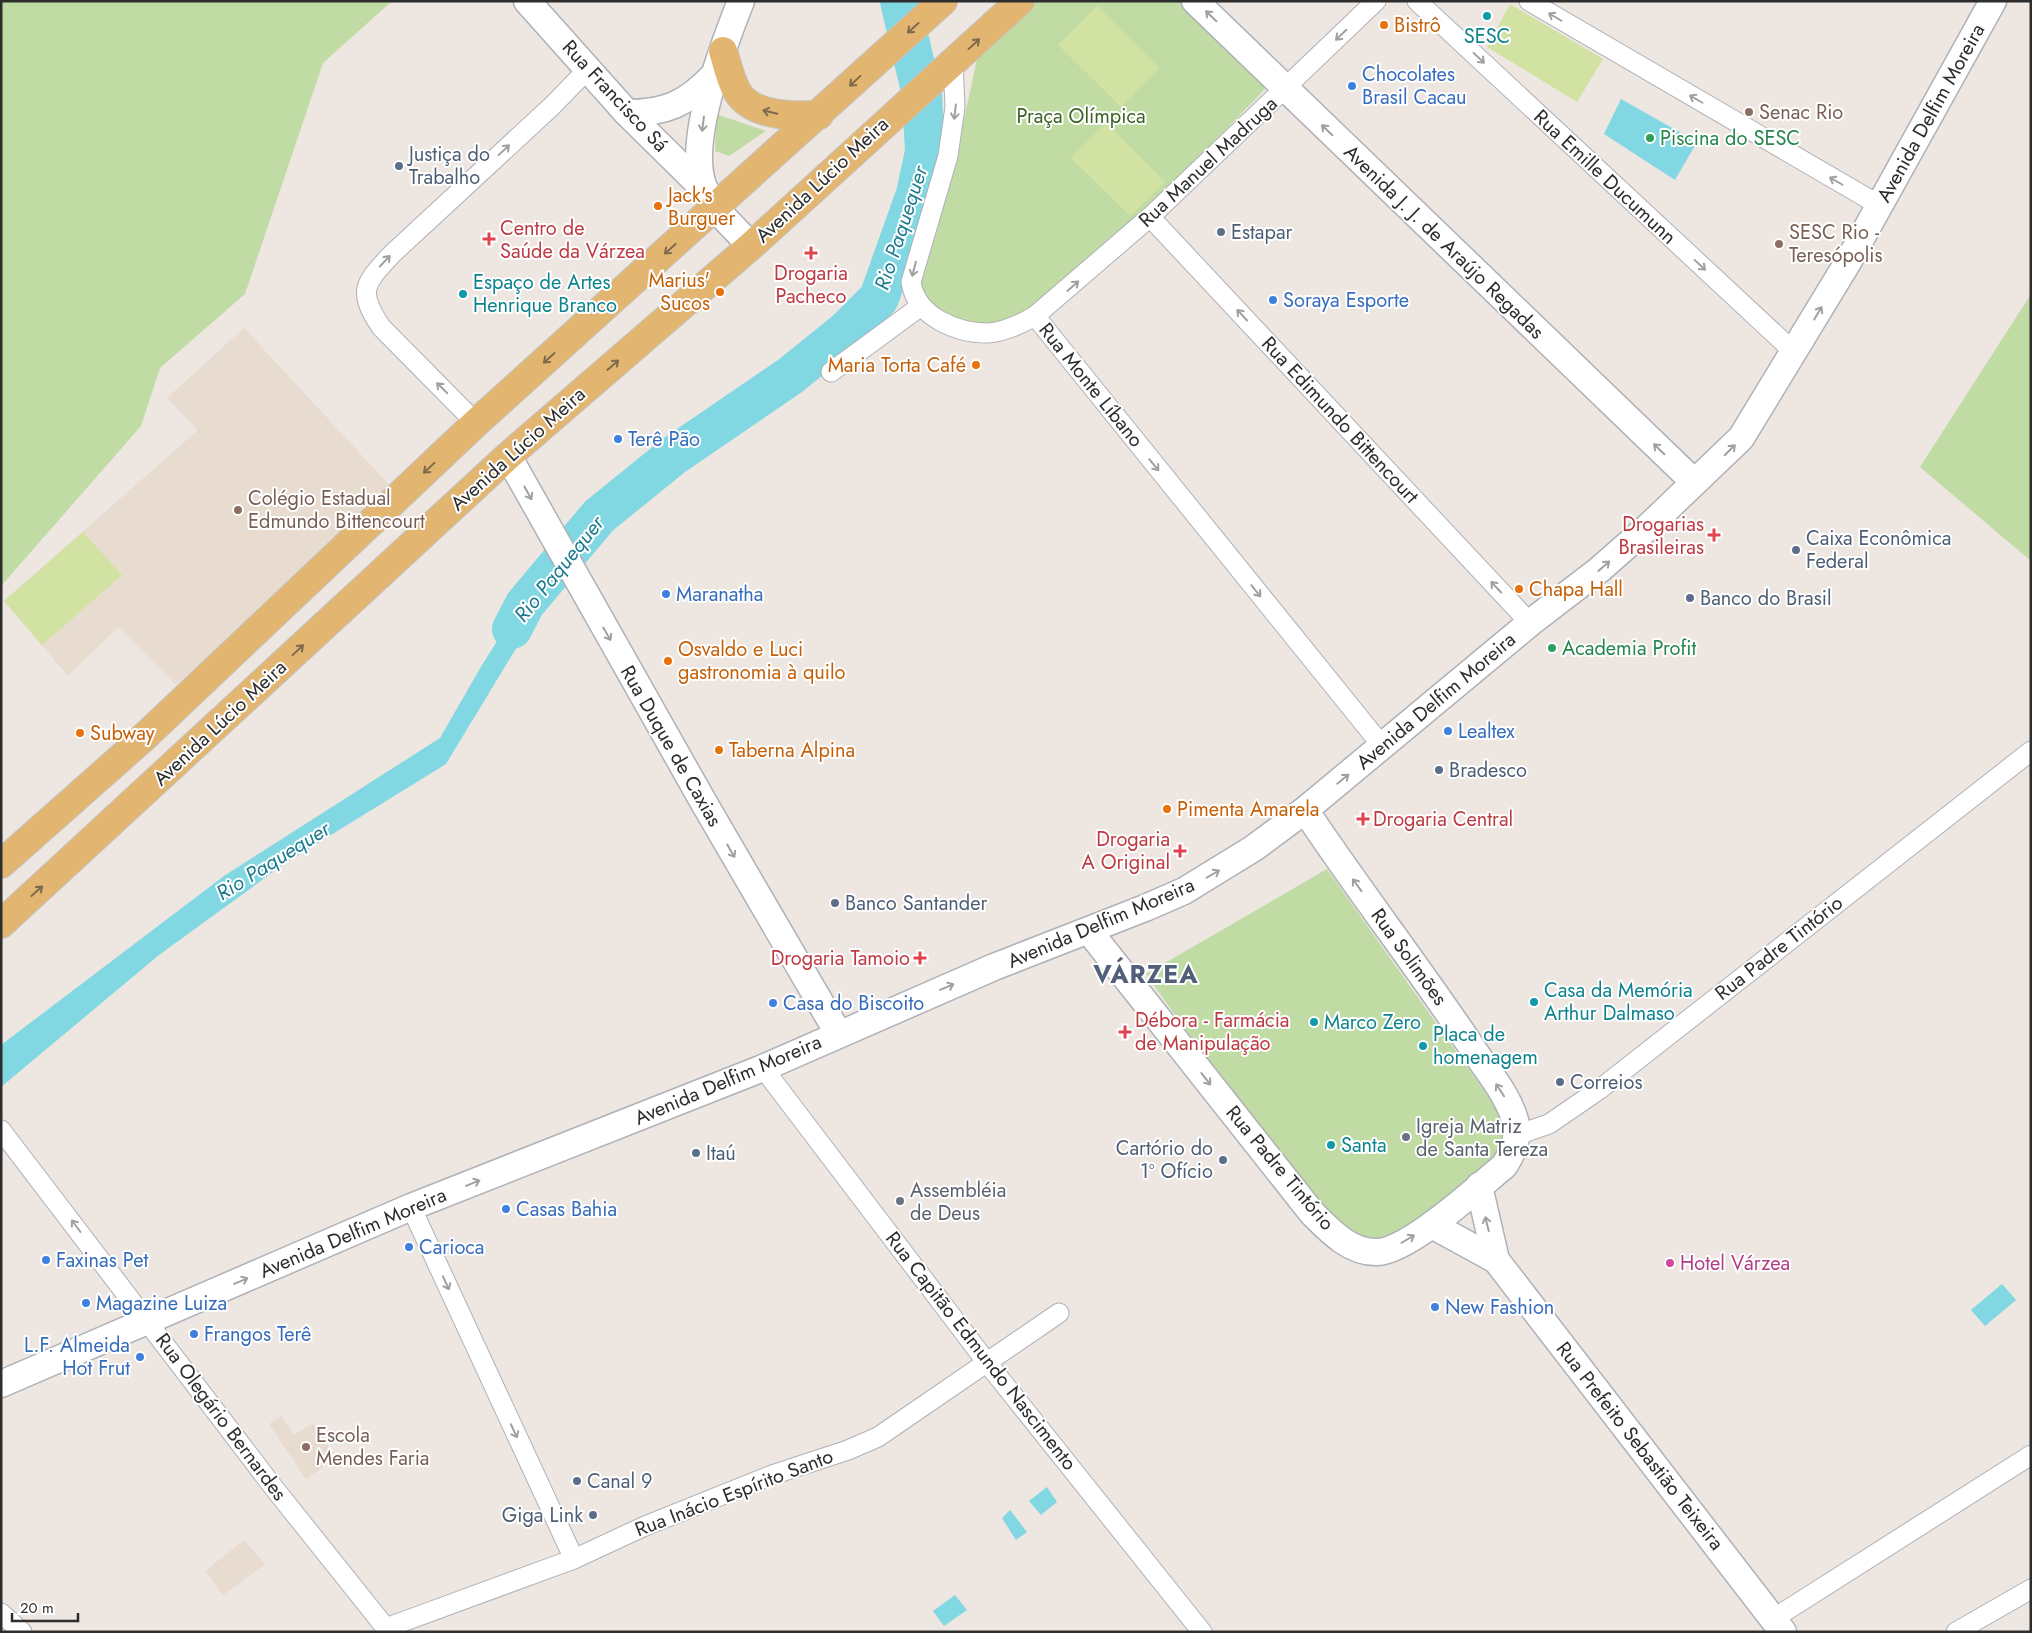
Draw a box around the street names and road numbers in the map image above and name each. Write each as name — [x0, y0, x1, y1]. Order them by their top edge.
street label: Avenida Delfim Moreira — [1870, 18, 1992, 208]
street label: Rua Francisco Sá — [555, 33, 675, 159]
street label: Rua Manuel Madruga — [1132, 90, 1284, 234]
street label: Rua Emille Ducumunn — [1527, 103, 1683, 251]
street label: Avenida Lúcio Meira — [749, 110, 895, 250]
street label: Avenida J. J. de Araújo Regadas — [1337, 138, 1551, 346]
street label: Rua Monte Líbano — [1032, 317, 1150, 454]
street label: Rua Edimundo Bittencourt — [1255, 330, 1425, 510]
street label: Avenida Lúcio Meira — [444, 380, 592, 518]
street label: Avenida Delfim Moreira — [1350, 625, 1522, 777]
street label: Avenida Lúcio Meira — [147, 653, 293, 793]
street label: Rua Duque de Caxias — [613, 660, 729, 832]
street label: Avenida Delfim Moreira — [1003, 871, 1199, 975]
street label: Rua Padre Tintório — [1709, 889, 1849, 1007]
street label: Rua Solimões — [1364, 902, 1454, 1012]
street label: Avenida Delfim Moreira — [630, 1028, 826, 1132]
street label: Rua Padre Tintório — [1219, 1099, 1341, 1237]
street label: Avenida Delfim Moreira — [255, 1181, 451, 1285]
street label: Rua Capitão Edmundo Nascimento — [878, 1225, 1084, 1477]
street label: Rua Olegário Bernardes — [148, 1327, 294, 1507]
street label: Rua Prefeito Sebastião Teixeira — [1549, 1336, 1731, 1556]
street label: Rua Inácio Espírito Santo — [631, 1442, 837, 1544]

